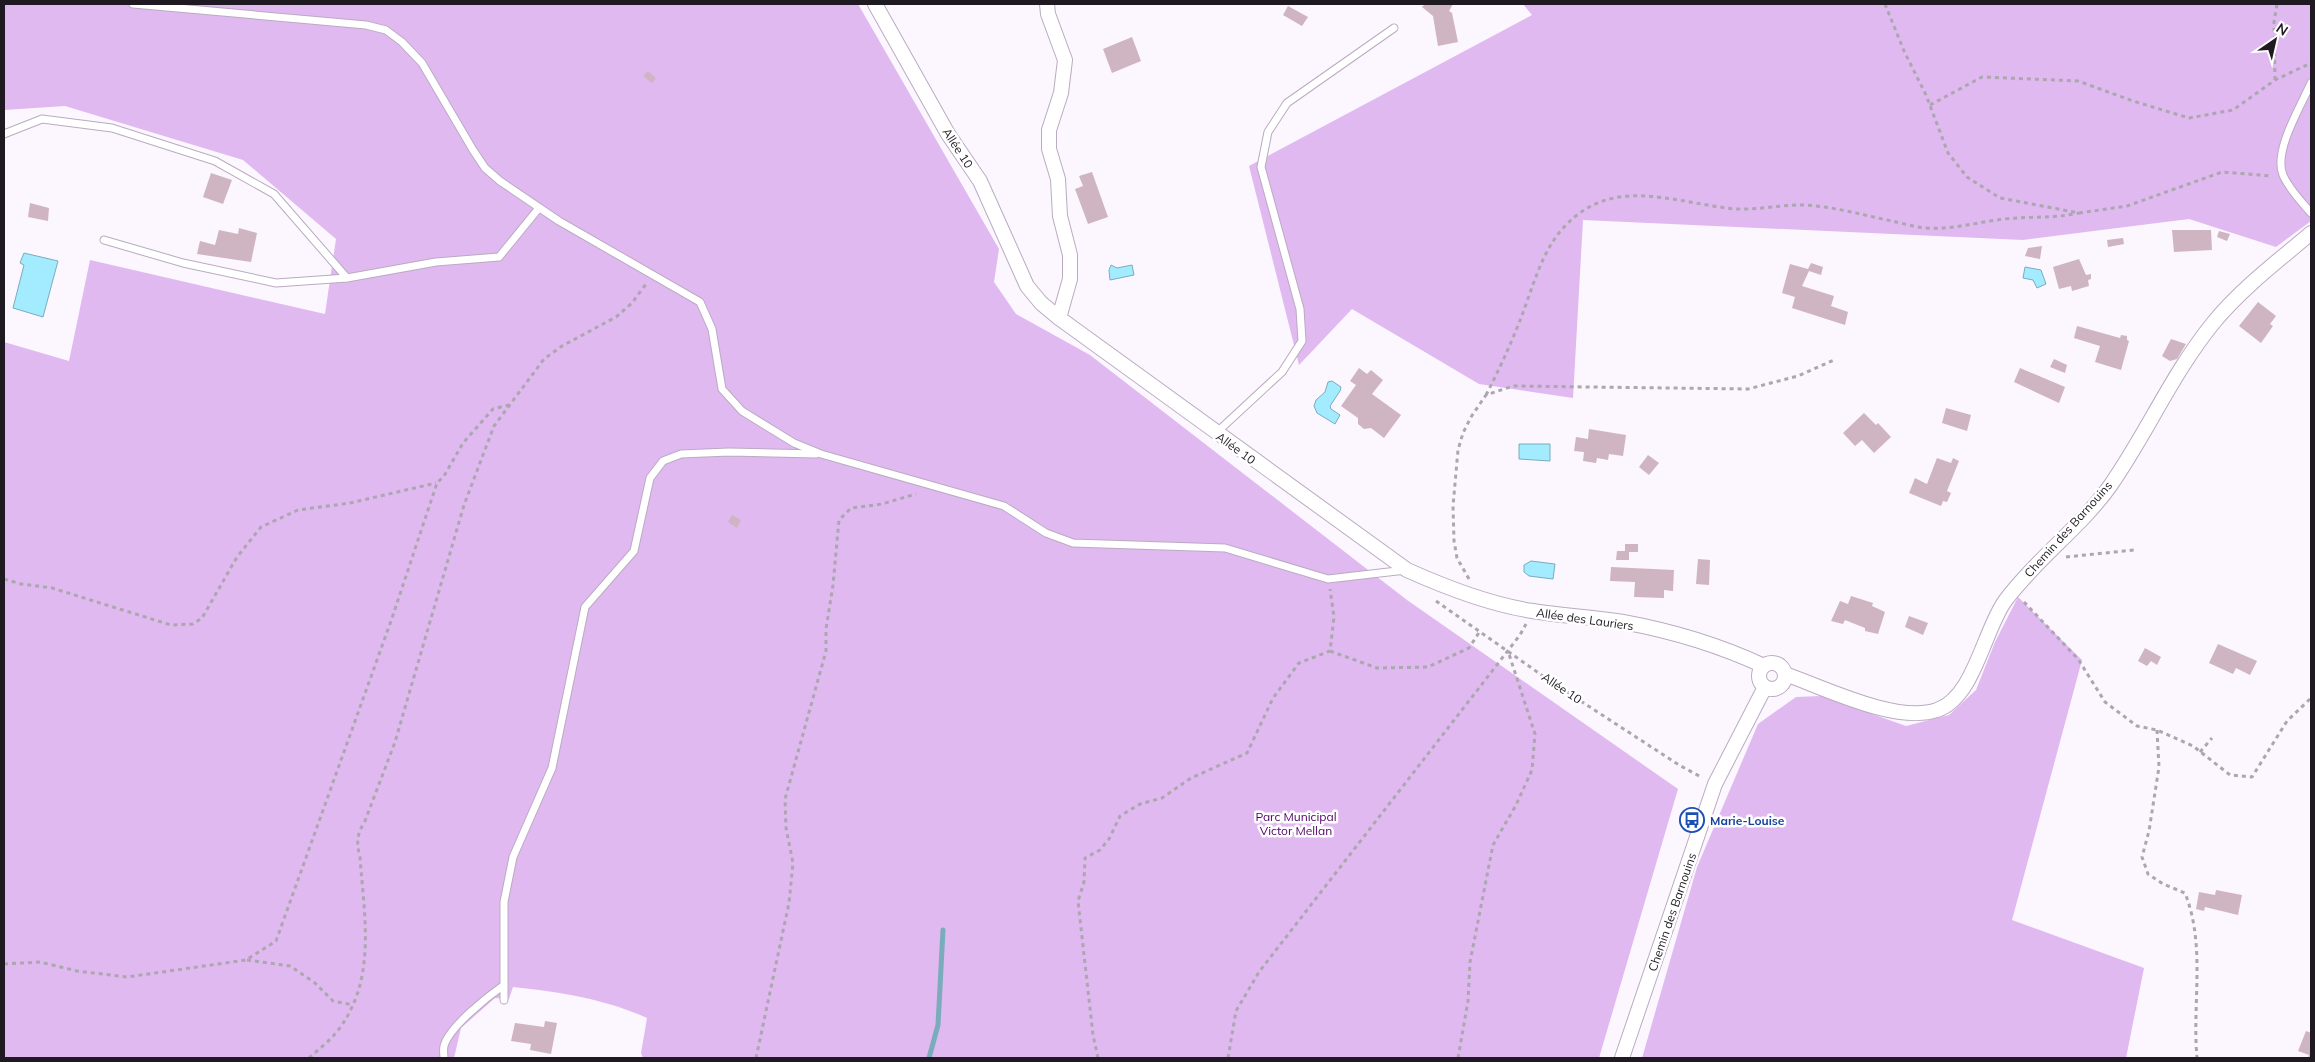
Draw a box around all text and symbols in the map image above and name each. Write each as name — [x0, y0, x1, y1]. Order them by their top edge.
north arrow — [2250, 15, 2300, 65]
text: N — [2273, 19, 2292, 40]
street label: Allée 10 — [939, 125, 977, 171]
street label: Allée 10 — [1213, 429, 1259, 467]
street label: Chemin des Barnouins — [2021, 478, 2115, 580]
street label: Allée des Lauriers — [1535, 605, 1635, 633]
street label: Allée 10 — [1539, 669, 1585, 707]
bus stop icon: Marie-Louise — [1679, 807, 1705, 833]
park label: Parc Municipal Victor Mellan — [1255, 809, 1337, 838]
place label: Marie-Louise — [1710, 813, 1785, 828]
street label: Chemin des Barnouins — [1645, 851, 1699, 973]

